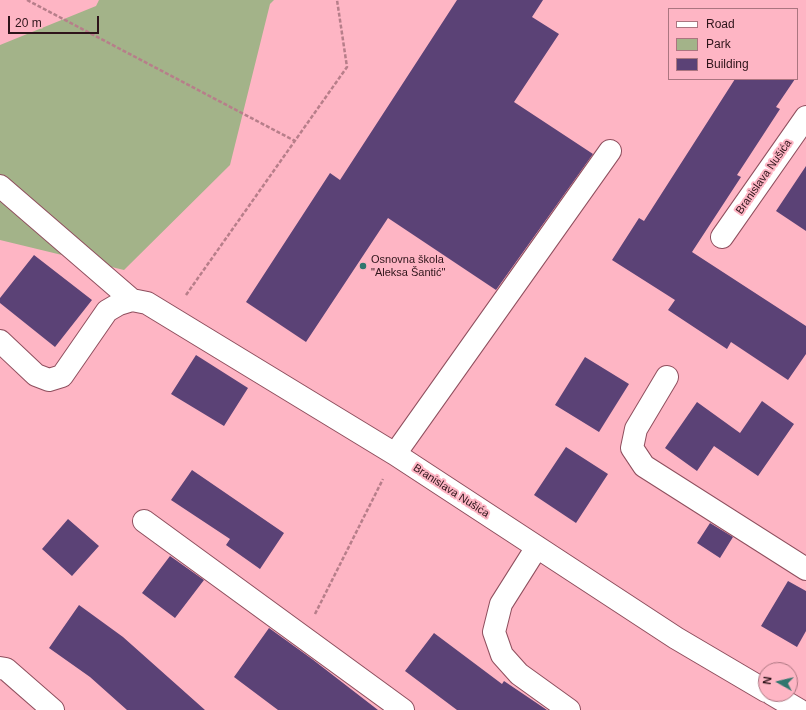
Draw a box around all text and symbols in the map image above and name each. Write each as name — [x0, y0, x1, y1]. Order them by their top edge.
scale bar — [10, 8, 101, 34]
legend — [668, 8, 798, 80]
text: 20 m — [15, 16, 42, 30]
text: Road — [706, 17, 735, 31]
text: Park — [706, 37, 731, 51]
text: Building — [706, 57, 749, 71]
street label: Branislava Nušića — [733, 137, 795, 217]
place label: Osnovna škola "Aleksa Šantić" — [371, 253, 445, 279]
marker: Osnovna škola "Aleksa Šantić" — [358, 261, 368, 271]
street label: Branislava Nušića — [410, 461, 492, 521]
north arrow — [758, 662, 798, 702]
text: N — [761, 676, 774, 685]

